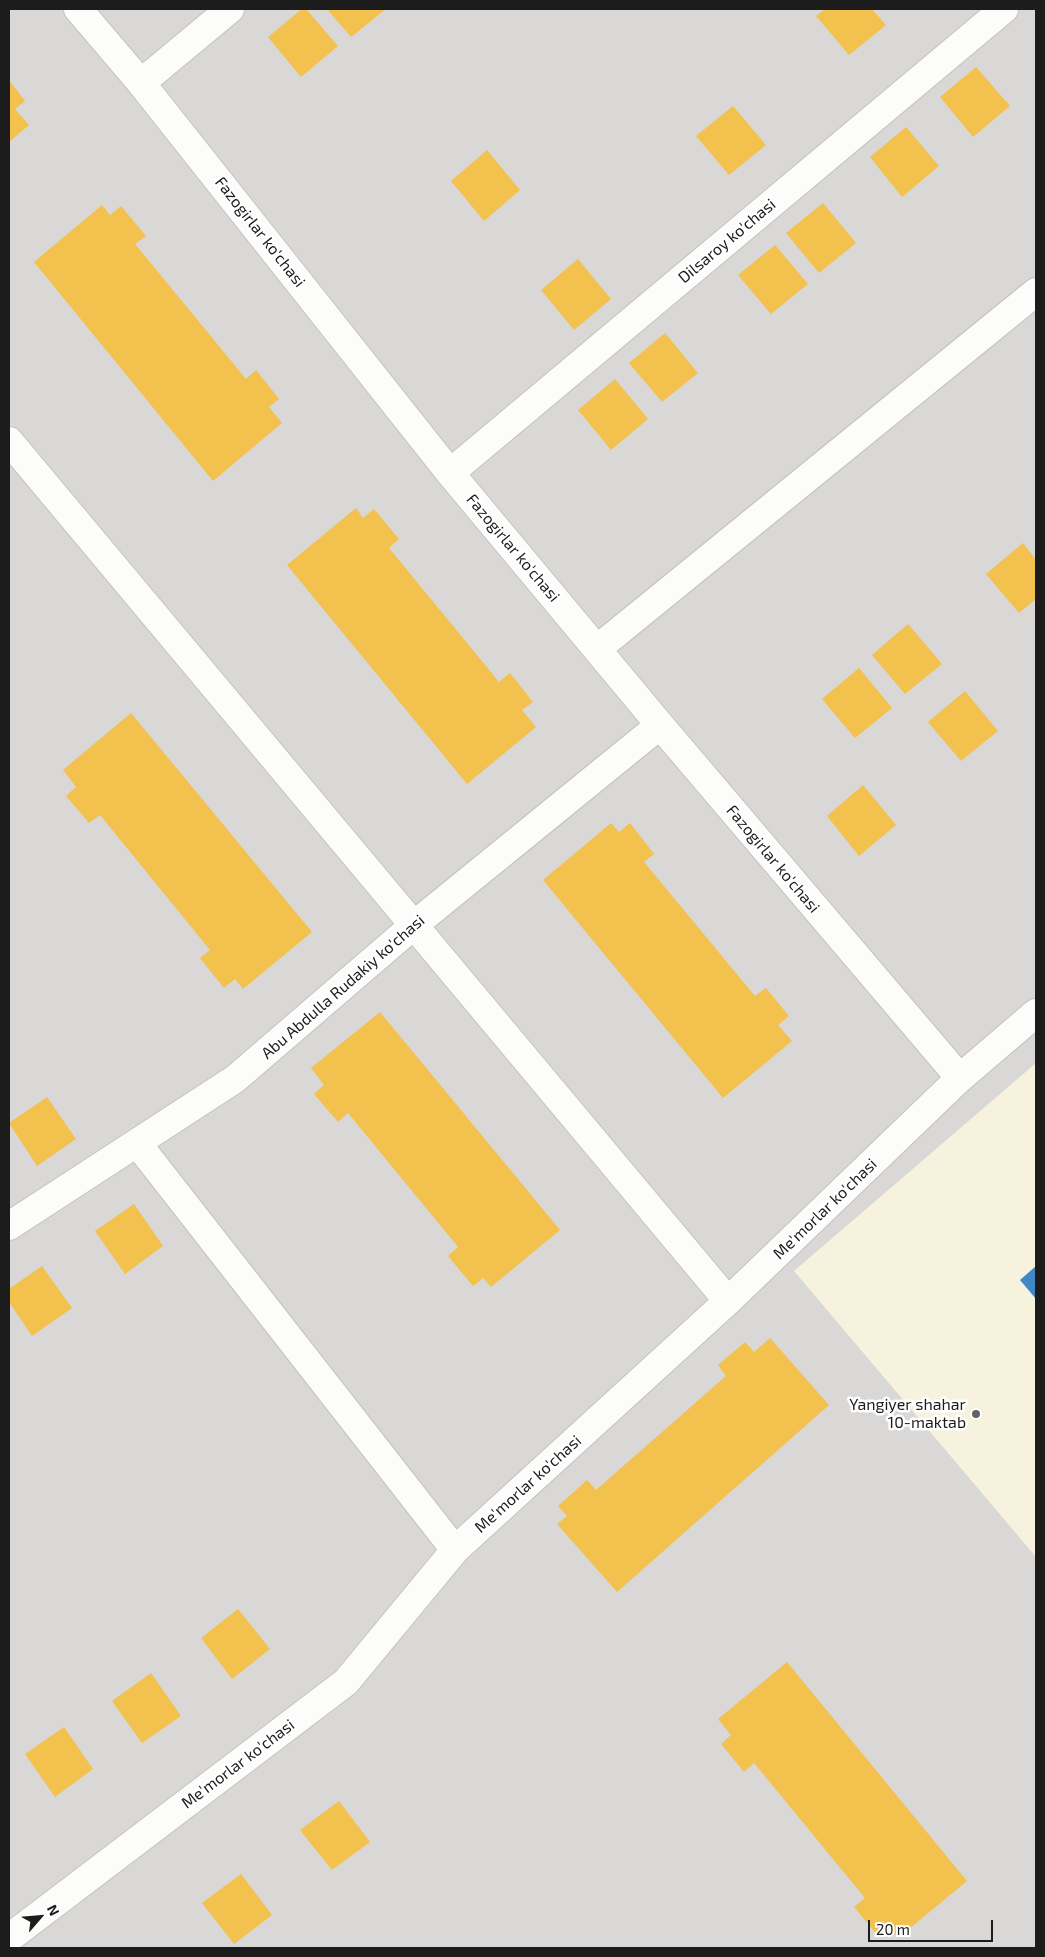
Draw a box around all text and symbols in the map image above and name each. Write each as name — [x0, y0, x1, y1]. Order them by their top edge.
street label: Fazogirlar ko'chasi — [211, 173, 309, 291]
street label: Dilsaroy ko'chasi — [674, 195, 780, 287]
street label: Fazogirlar ko'chasi — [462, 490, 564, 606]
street label: Fazogirlar ko'chasi — [722, 801, 824, 917]
street label: Abu Abdulla Rudakiy ko'chasi — [258, 911, 428, 1063]
street label: Me'morlar ko'chasi — [769, 1155, 881, 1263]
place label: Yangiyer shahar 10-maktab — [849, 1395, 966, 1433]
marker: Yangiyer shahar 10-maktab — [970, 1408, 982, 1420]
street label: Me'morlar ko'chasi — [471, 1431, 585, 1537]
street label: Me'morlar ko'chasi — [178, 1715, 298, 1813]
north arrow — [15, 1892, 65, 1942]
text: N — [44, 1902, 64, 1918]
scale bar — [870, 1910, 995, 1942]
text: 20 m — [876, 1920, 910, 1938]

